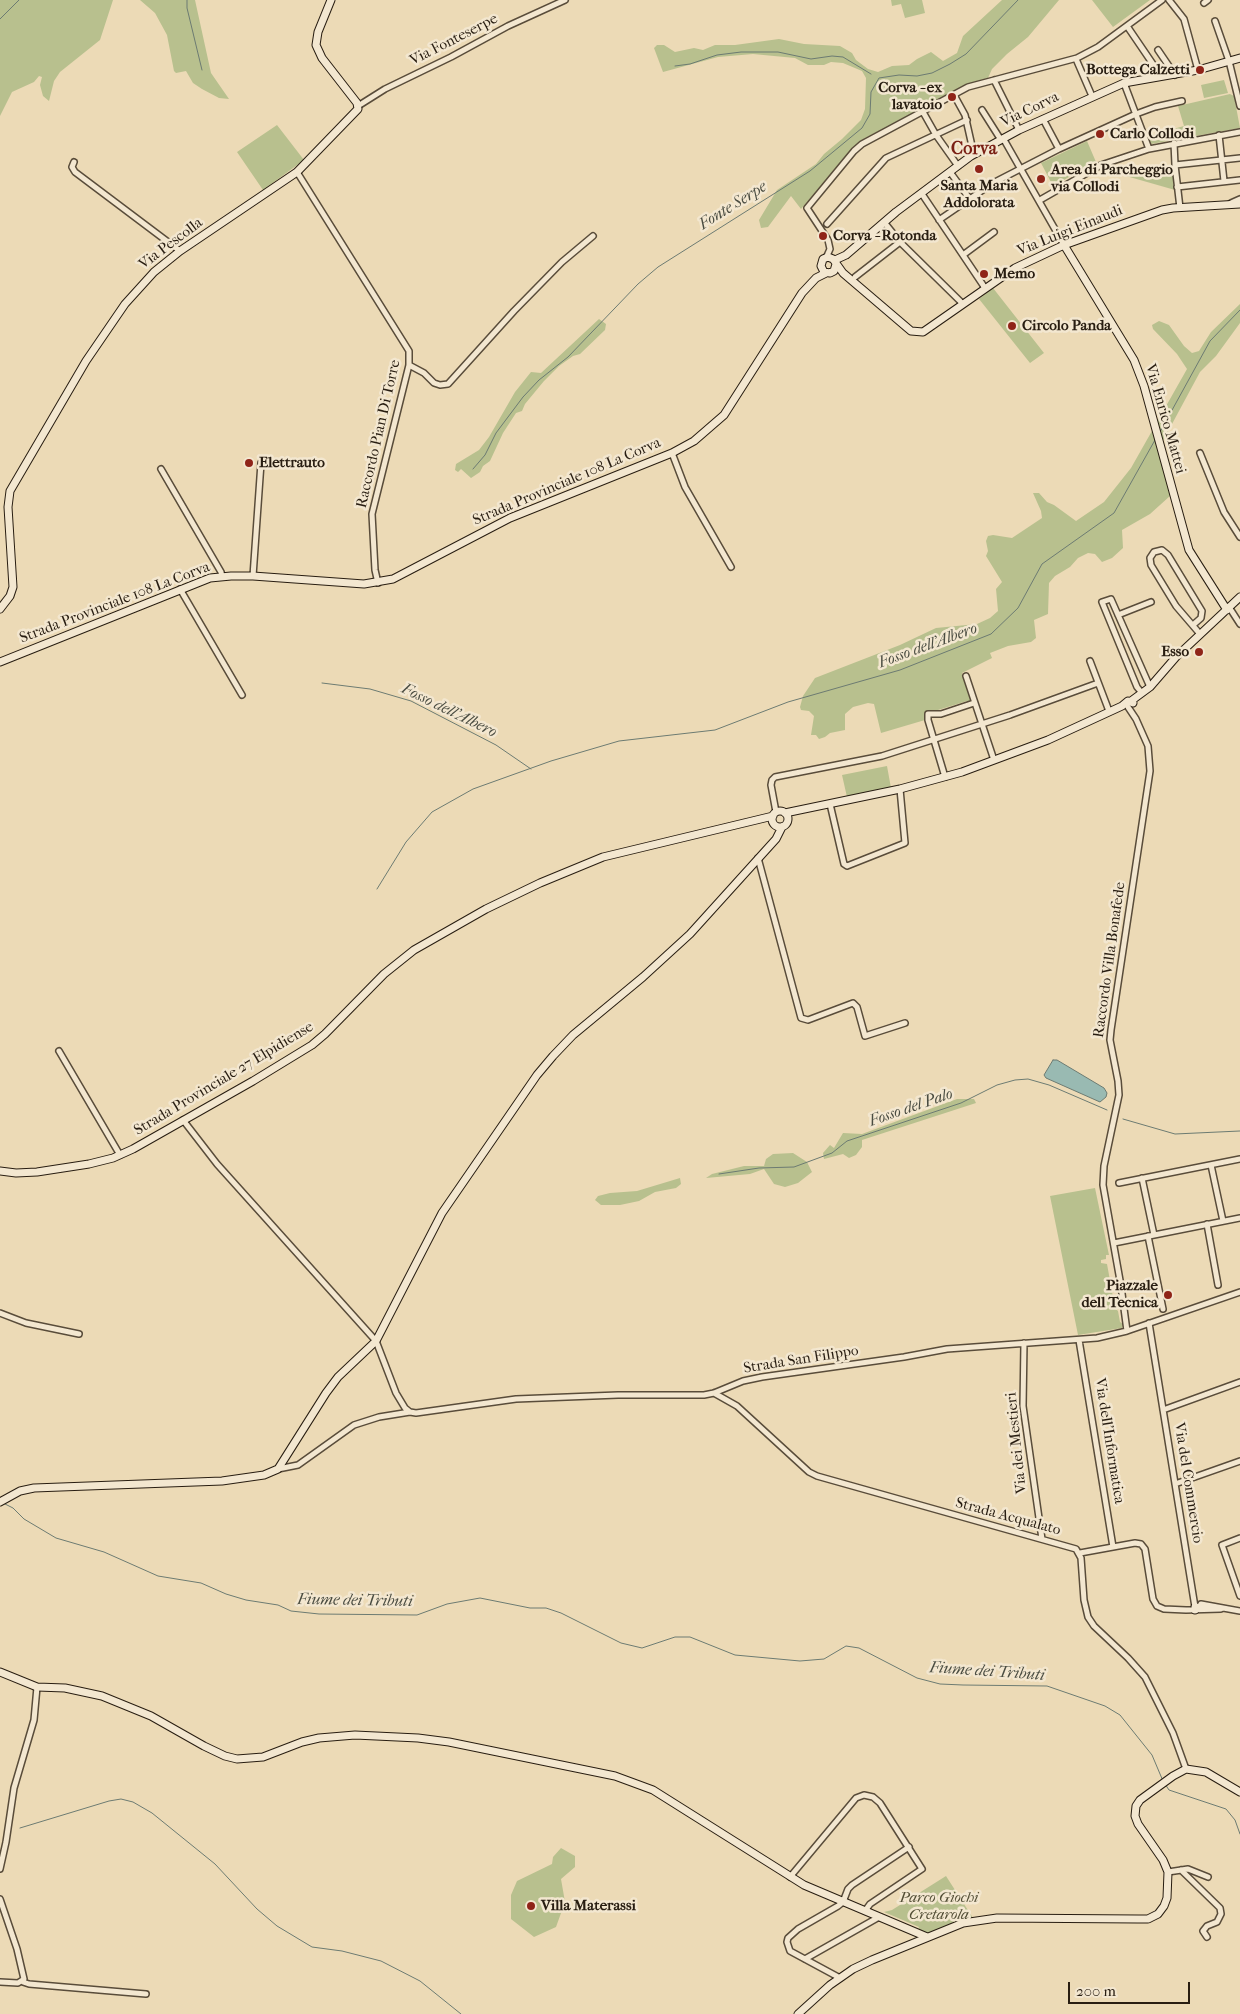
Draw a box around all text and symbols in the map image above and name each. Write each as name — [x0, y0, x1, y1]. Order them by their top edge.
street label: Via Fonteserpe — [407, 10, 501, 70]
place label: Bottega Calzetti — [1086, 61, 1190, 79]
marker: Bottega Calzetti — [1194, 64, 1206, 76]
place label: Corva - ex lavatoio — [878, 79, 942, 114]
street label: Via Corva — [998, 88, 1062, 132]
marker: Corva - ex lavatoio — [946, 91, 958, 103]
place label: Carlo Collodi — [1110, 125, 1194, 143]
marker: Carlo Collodi — [1094, 128, 1106, 140]
district label: Corva — [951, 139, 997, 161]
place label: Area di Parcheggio via Collodi — [1051, 161, 1173, 196]
marker: Santa Maria Addolorata — [973, 163, 985, 175]
marker: Area di Parcheggio via Collodi — [1035, 173, 1047, 185]
place label: Santa Maria Addolorata — [940, 177, 1018, 212]
water label: Fonte Serpe — [695, 178, 771, 234]
street label: Via Luigi Einaudi — [1015, 202, 1125, 260]
street label: Via Pescolla — [136, 214, 206, 274]
place label: Corva - Rotonda — [833, 227, 936, 245]
marker: Corva - Rotonda — [817, 230, 829, 242]
place label: Memo — [994, 265, 1035, 283]
marker: Memo — [978, 268, 990, 280]
place label: Circolo Panda — [1022, 317, 1111, 335]
marker: Circolo Panda — [1006, 320, 1018, 332]
street label: Raccordo Pian Di Torre — [353, 358, 405, 510]
street label: Via Enrico Mattei — [1141, 362, 1189, 476]
street label: Strada Provinciale 108 La Corva — [470, 434, 664, 530]
place label: Elettrauto — [259, 454, 325, 472]
marker: Elettrauto — [243, 457, 255, 469]
street label: Strada Provinciale 108 La Corva — [17, 558, 213, 648]
water label: Fosso dell'Albero — [876, 619, 980, 673]
place label: Esso — [1161, 643, 1189, 661]
marker: Esso — [1193, 646, 1205, 658]
water label: Fosso dell'Albero — [398, 680, 500, 742]
street label: Raccordo Villa Bonafede — [1090, 881, 1130, 1039]
street label: Strada Provinciale 27 Elpidiense — [131, 1018, 317, 1140]
water label: Fosso del Palo — [867, 1085, 955, 1131]
place label: Piazzale dell Tecnica — [1081, 1277, 1158, 1312]
marker: Piazzale dell Tecnica — [1162, 1289, 1174, 1301]
street label: Strada San Filippo — [742, 1342, 860, 1378]
street label: Via dell'Informatica — [1090, 1377, 1128, 1505]
street label: Via dei Mestieri — [1003, 1391, 1031, 1495]
street label: Via del Commercio — [1170, 1421, 1206, 1545]
street label: Strada Acqualato — [953, 1494, 1063, 1540]
water label: Fiume dei Tributi — [297, 1590, 413, 1612]
water label: Fiume dei Tributi — [929, 1658, 1045, 1686]
park label: Parco Giochi Cretarola — [900, 1889, 978, 1924]
place label: Villa Materassi — [541, 1897, 636, 1915]
marker: Villa Materassi — [525, 1900, 537, 1912]
scale bar — [1070, 1972, 1192, 2004]
text: 200 m — [1076, 1982, 1116, 2000]

